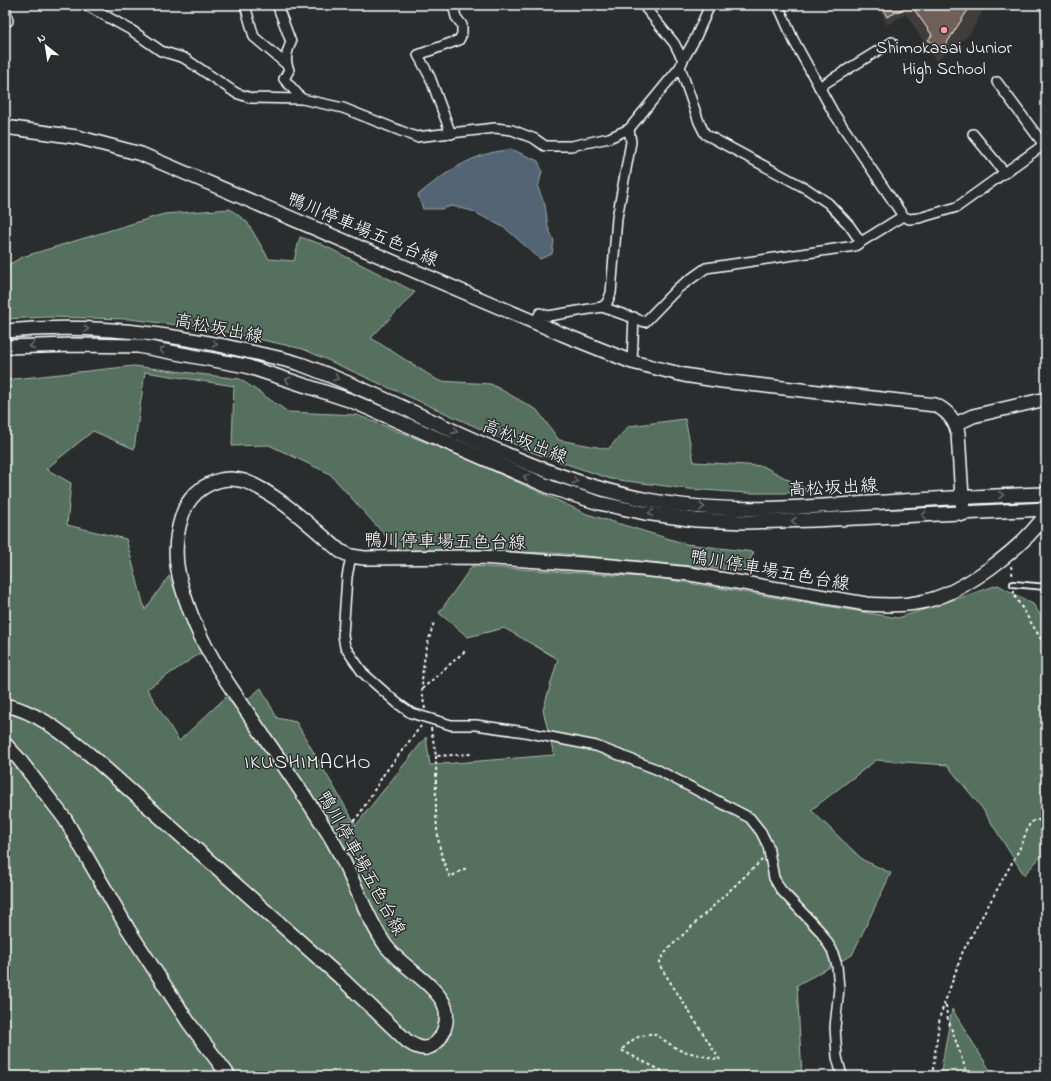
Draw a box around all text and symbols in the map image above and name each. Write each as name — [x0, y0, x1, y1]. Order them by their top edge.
marker: Shimokasai Junior High School — [939, 25, 949, 35]
north arrow — [26, 26, 66, 66]
text: N — [34, 29, 49, 47]
place label: Shimokasai Junior High School — [876, 36, 1013, 84]
street label: 鴨川停車場五色台線 — [283, 187, 442, 274]
street label: 高松坂出線 — [172, 309, 265, 351]
one-way arrow — [83, 325, 89, 333]
one-way arrow — [212, 340, 218, 348]
one-way arrow — [29, 342, 35, 350]
one-way arrow — [159, 346, 165, 355]
one-way arrow — [333, 374, 340, 382]
one-way arrow — [285, 376, 292, 384]
street label: 高松坂出線 — [478, 414, 571, 472]
one-way arrow — [450, 426, 458, 434]
one-way arrow — [523, 474, 530, 482]
street label: 高松坂出線 — [787, 474, 879, 504]
one-way arrow — [571, 476, 578, 485]
one-way arrow — [998, 491, 1004, 499]
one-way arrow — [699, 502, 705, 511]
one-way arrow — [648, 509, 654, 518]
one-way arrow — [921, 511, 927, 520]
one-way arrow — [791, 517, 797, 525]
street label: 鴨川停車場五色台線 — [364, 529, 526, 557]
street label: 鴨川停車場五色台線 — [688, 545, 852, 599]
district label: IKUSHIMACHO — [244, 749, 372, 778]
street label: 鴨川停車場五色台線 — [310, 787, 411, 941]

